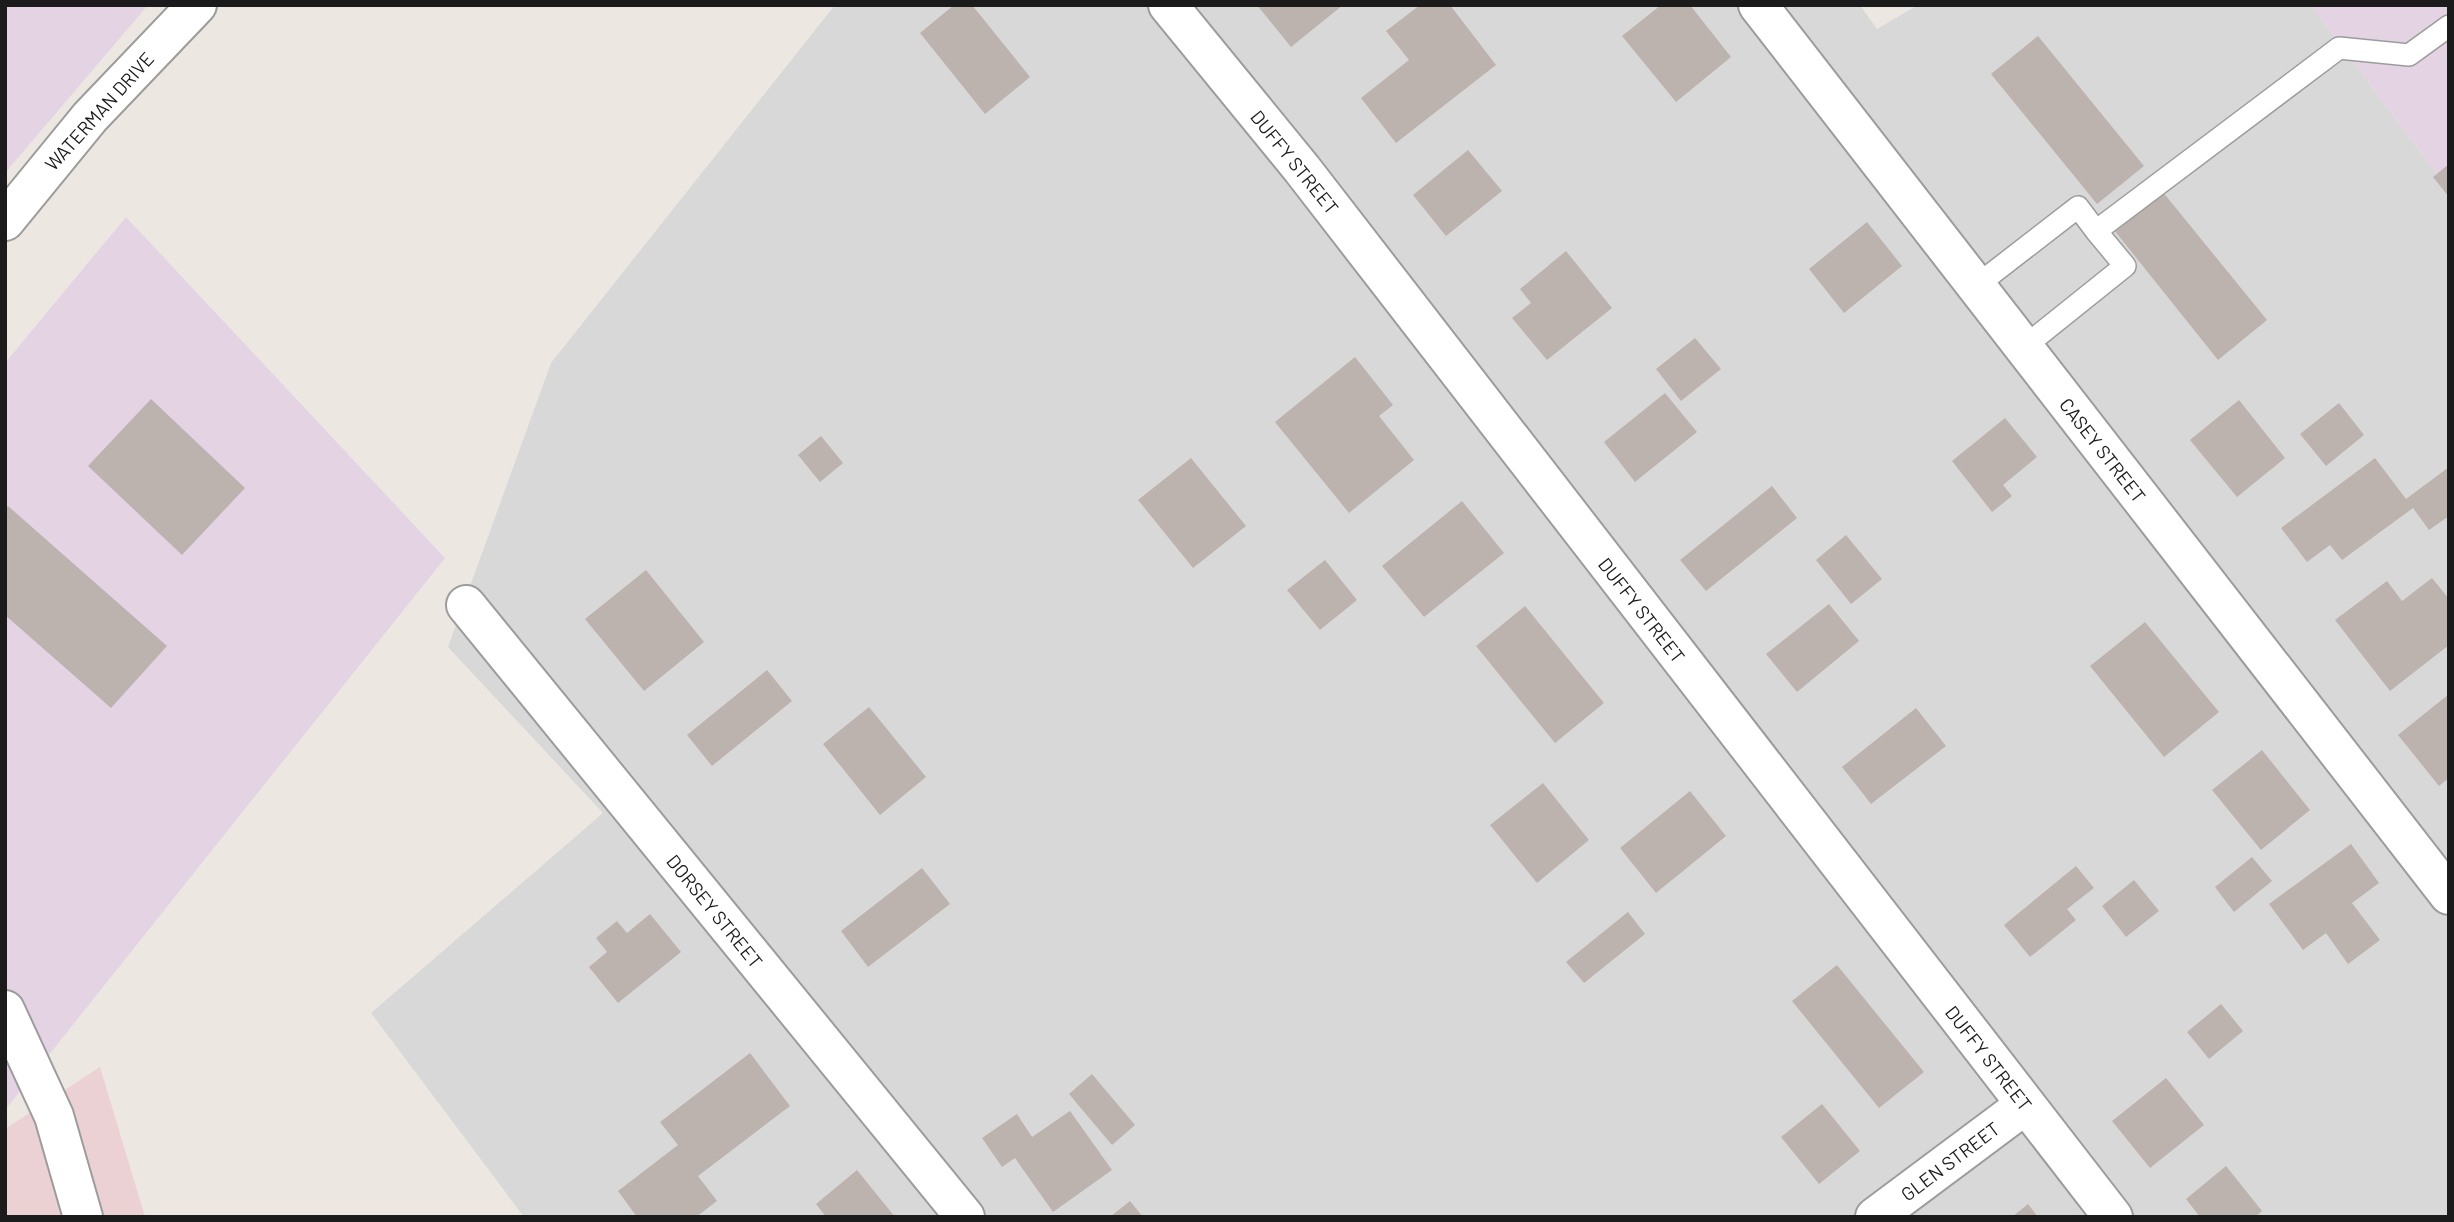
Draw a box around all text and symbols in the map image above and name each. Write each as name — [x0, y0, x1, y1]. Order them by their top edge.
street label: WATERMAN DRIVE — [40, 47, 158, 175]
street label: DUFFY STREET — [1246, 105, 1344, 219]
street label: CASEY STREET — [2055, 393, 2151, 507]
street label: DUFFY STREET — [1594, 553, 1690, 667]
street label: DORSEY STREET — [662, 850, 768, 972]
street label: DUFFY STREET — [1941, 1001, 2037, 1115]
street label: GLEN STREET — [1896, 1116, 2004, 1206]

